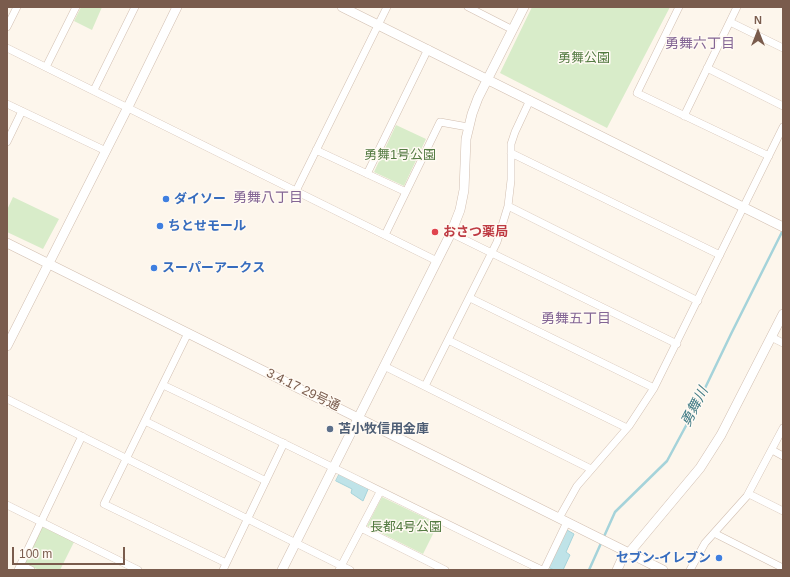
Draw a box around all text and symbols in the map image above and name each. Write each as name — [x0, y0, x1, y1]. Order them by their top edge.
north arrow — [738, 12, 778, 52]
text: N — [754, 14, 762, 26]
district label: 勇舞六丁目 — [665, 36, 735, 52]
park label: 勇舞公園 — [558, 50, 610, 66]
park label: 勇舞1号公園 — [364, 147, 436, 163]
district label: 勇舞八丁目 — [233, 190, 303, 206]
place label: ダイソー — [174, 191, 226, 207]
marker: ダイソー — [161, 194, 171, 204]
place label: ちとせモール — [168, 218, 246, 234]
marker: ちとせモール — [155, 221, 165, 231]
place label: おさつ薬局 — [443, 224, 508, 240]
marker: おさつ薬局 — [430, 227, 440, 237]
place label: スーパーアークス — [162, 260, 265, 276]
marker: スーパーアークス — [149, 263, 159, 273]
district label: 勇舞五丁目 — [541, 311, 611, 327]
street label: 3.4.17 29号通 — [264, 365, 342, 415]
water label: 勇舞川 — [678, 384, 712, 430]
place label: 苫小牧信用金庫 — [338, 421, 429, 437]
marker: 苫小牧信用金庫 — [325, 424, 335, 434]
park label: 長都4号公園 — [370, 519, 442, 535]
scale bar — [14, 539, 127, 565]
text: 100 m — [19, 547, 52, 561]
place label: セブン-イレブン — [616, 550, 711, 566]
marker: セブン-イレブン — [714, 553, 724, 563]

